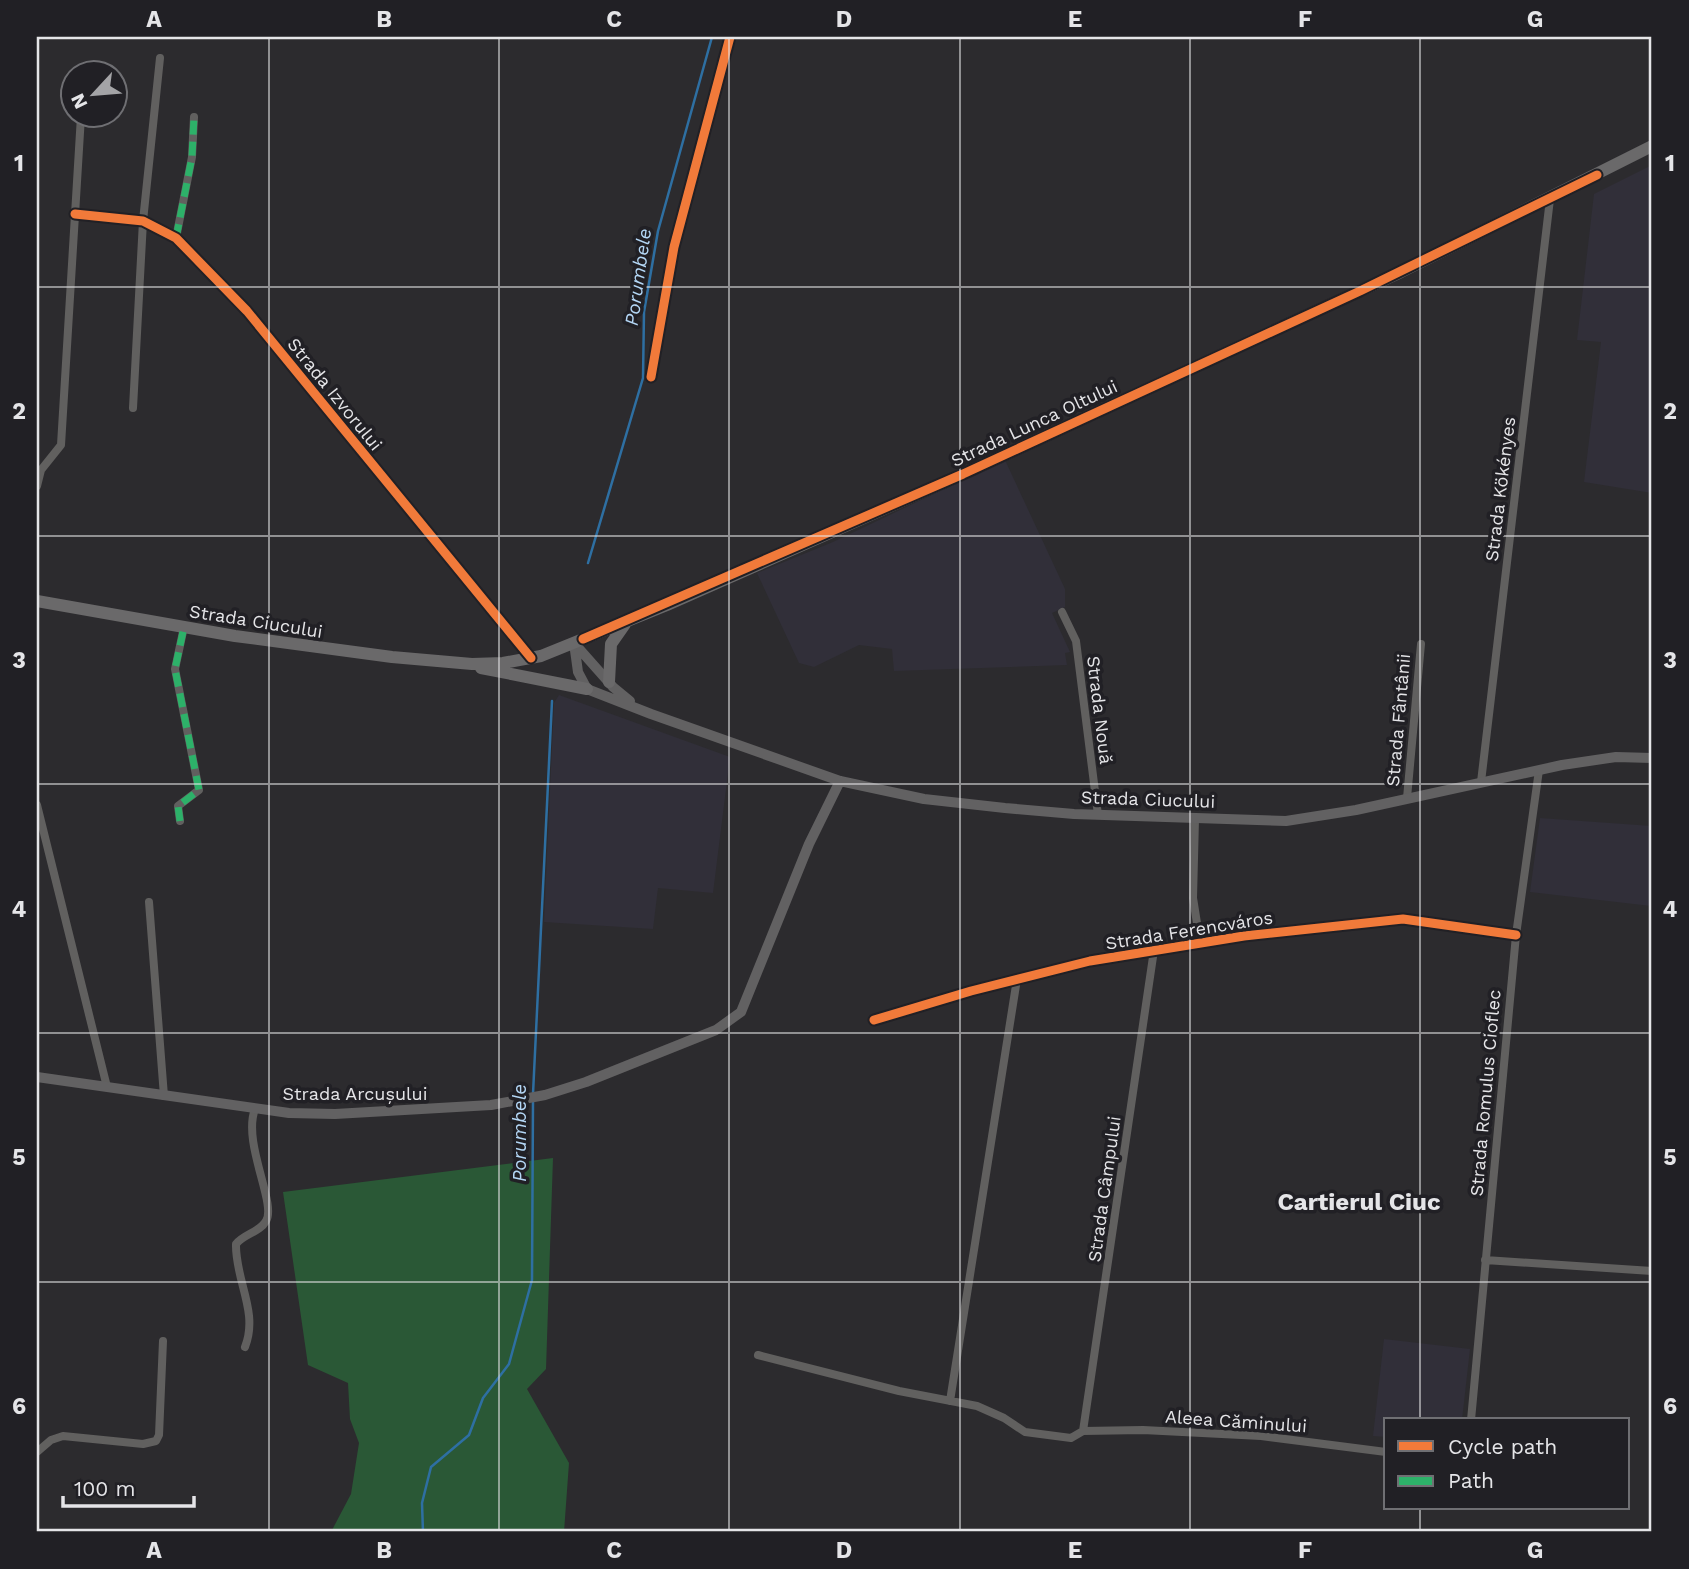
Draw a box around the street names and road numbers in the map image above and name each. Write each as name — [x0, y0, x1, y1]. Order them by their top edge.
street label: Strada Izvorului — [283, 334, 387, 454]
street label: Strada Lunca Oltului — [948, 375, 1120, 471]
street label: Strada Kökényes — [1481, 415, 1519, 563]
street label: Strada Ciucului — [188, 600, 324, 642]
street label: Strada Fântânii — [1382, 653, 1414, 787]
street label: Strada Nouă — [1083, 655, 1117, 765]
street label: Strada Ciucului — [1080, 786, 1216, 812]
street label: Strada Ferencváros — [1104, 906, 1274, 954]
street label: Strada Romulus Cioflec — [1466, 989, 1504, 1197]
street label: Strada Arcușului — [283, 1083, 427, 1104]
street label: Strada Câmpului — [1083, 1115, 1125, 1263]
street label: Aleea Căminului — [1164, 1406, 1308, 1436]

